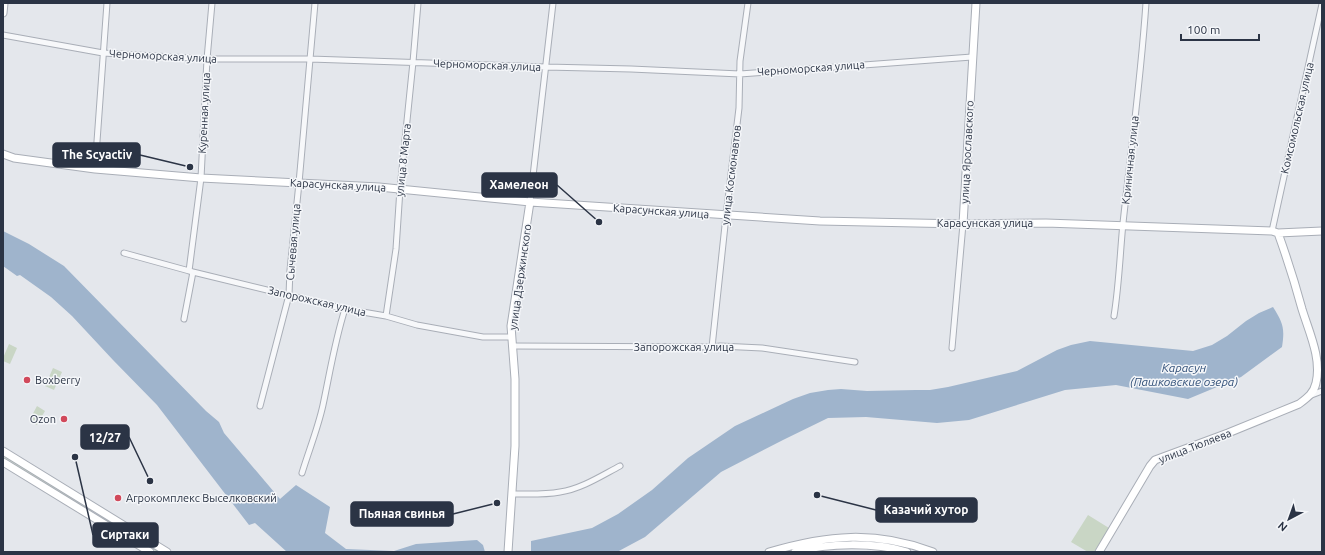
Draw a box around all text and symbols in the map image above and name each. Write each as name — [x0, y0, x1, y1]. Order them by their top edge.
scale bar — [1181, 16, 1259, 42]
text: 100 m — [1187, 23, 1220, 36]
street label: Черноморская улица — [109, 47, 217, 65]
street label: Черноморская улица — [433, 57, 541, 73]
street label: Черноморская улица — [757, 58, 865, 78]
street label: Комсомольская улица — [1278, 61, 1316, 175]
street label: Куренная улица — [196, 72, 212, 154]
street label: улица Ярославского — [958, 100, 976, 204]
street label: Криничная улица — [1119, 115, 1141, 205]
street label: улица 8 Марта — [393, 123, 413, 197]
street label: улица Космонавтов — [719, 124, 743, 226]
callout: The Scyactiv — [53, 143, 140, 167]
text: The Scyactiv — [62, 148, 133, 161]
callout: Хамелеон — [482, 173, 557, 197]
street label: Карасунская улица — [290, 176, 386, 194]
text: Хамелеон — [489, 178, 549, 191]
street label: Карасунская улица — [613, 202, 709, 220]
street label: Сычевая улица — [284, 203, 302, 281]
street label: Карасунская улица — [937, 217, 1033, 229]
street label: улица Дзержинского — [507, 223, 533, 331]
street label: Запорожская улица — [267, 284, 367, 318]
street label: Запорожская улица — [634, 341, 734, 353]
water label: Карасун (Пашковские озера) — [1130, 361, 1238, 389]
place label: Boxberry — [35, 374, 81, 386]
marker: Boxberry — [22, 375, 32, 385]
place label: Ozon — [30, 413, 56, 425]
marker: Ozon — [59, 414, 69, 424]
callout: 12/27 — [81, 425, 129, 449]
street label: улица Тюляева — [1157, 427, 1233, 465]
text: 12/27 — [89, 431, 121, 444]
place label: Агрокомплекс Выселковский — [126, 492, 277, 504]
marker: Агрокомплекс Выселковский — [113, 493, 123, 503]
callout: Казачий хутор — [876, 498, 977, 522]
north arrow — [1269, 499, 1309, 539]
callout: Пьяная свинья — [351, 502, 453, 526]
text: Казачий хутор — [884, 503, 968, 516]
text: Пьяная свинья — [359, 507, 445, 520]
text: N — [1275, 519, 1289, 534]
callout: Сиртаки — [93, 523, 158, 547]
text: Сиртаки — [101, 528, 149, 541]

